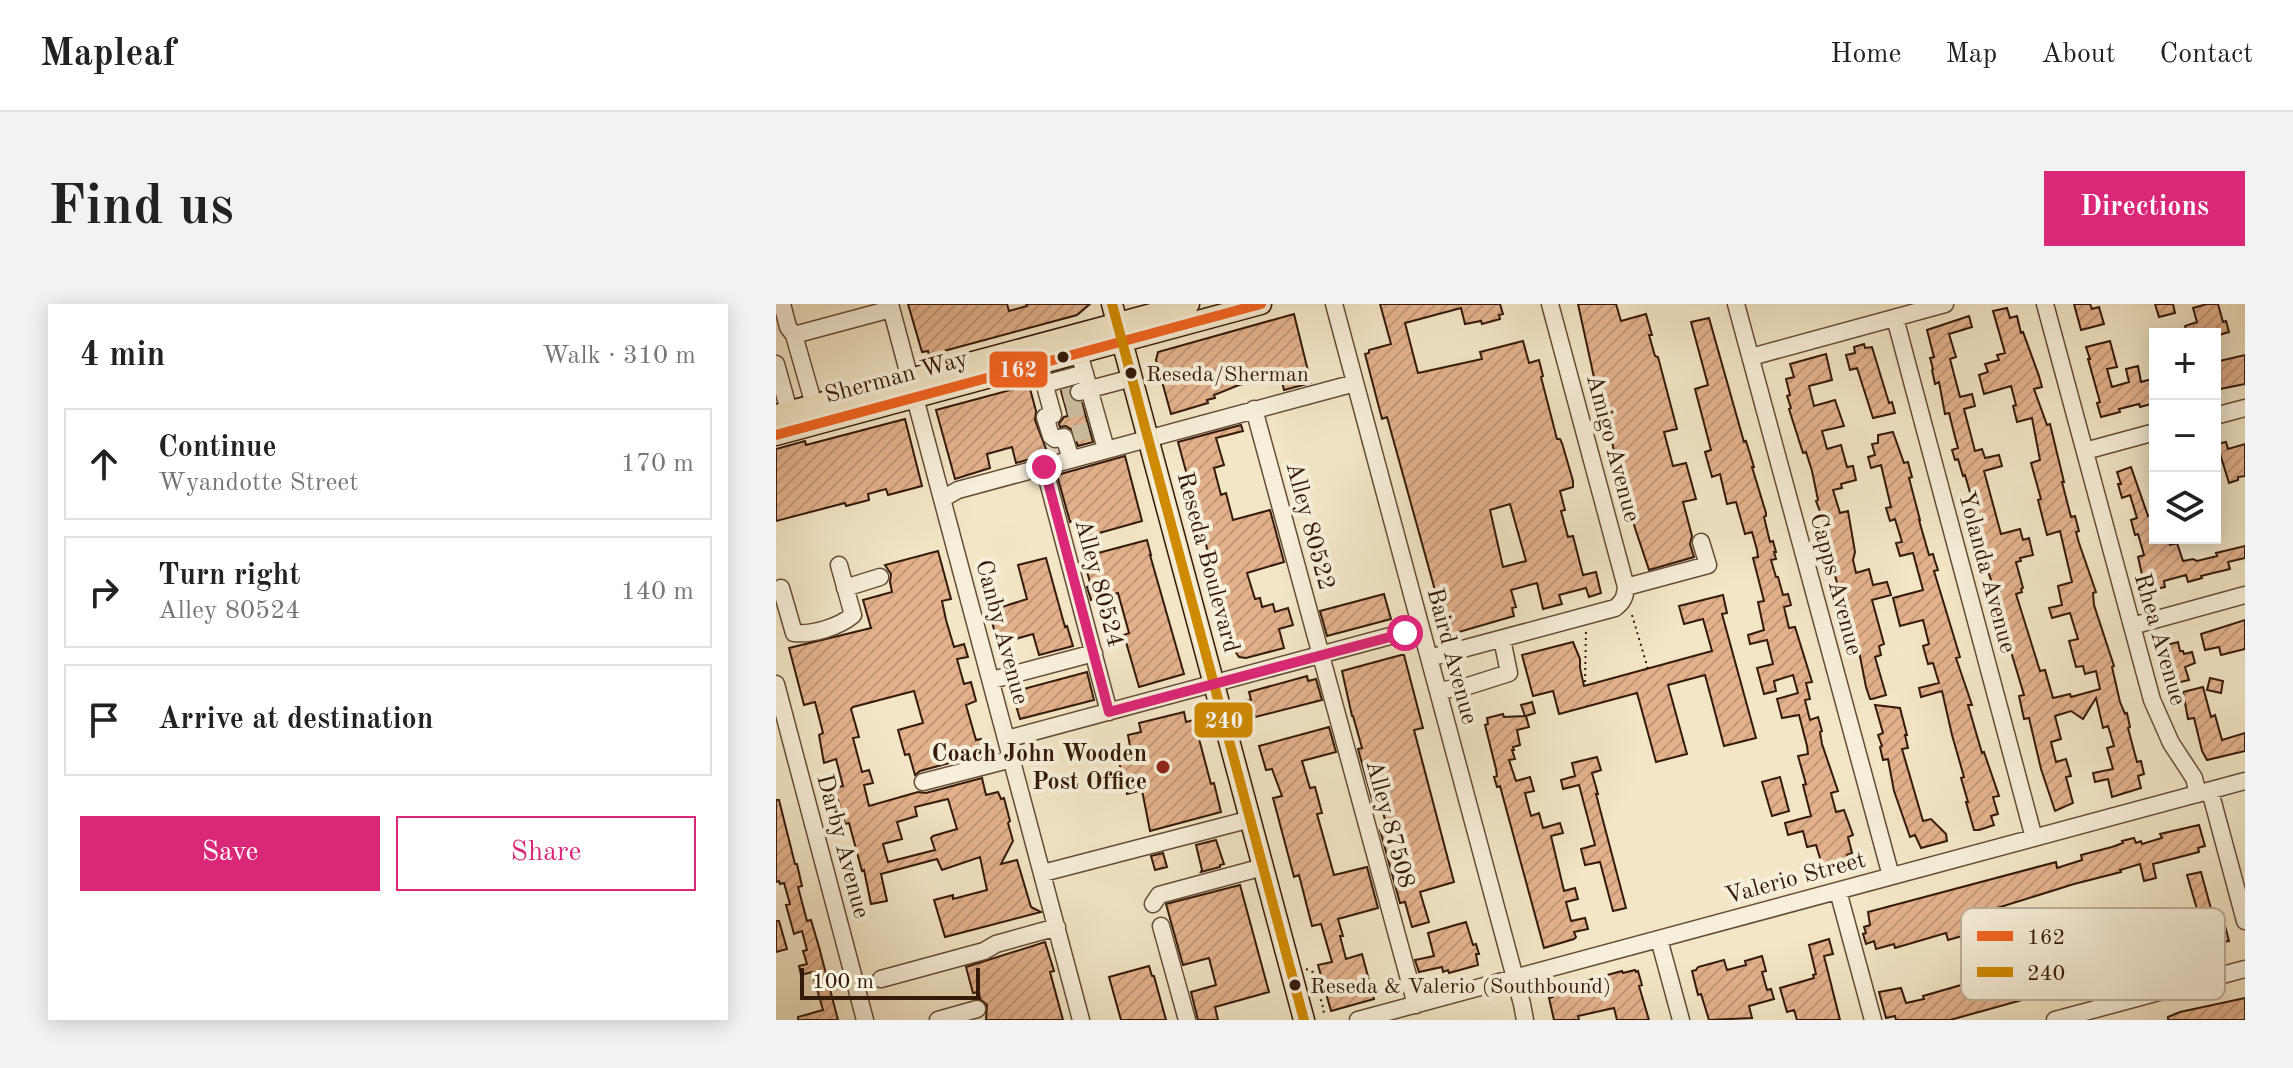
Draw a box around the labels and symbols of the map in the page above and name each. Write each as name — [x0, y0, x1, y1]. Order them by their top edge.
street label: Sherman Way — [822, 347, 971, 409]
unlabelled marker — [1055, 349, 1071, 365]
line badge: 162 — [988, 350, 1049, 389]
text: 162 — [999, 360, 1037, 382]
place label: Reseda/Sherman — [1146, 364, 1309, 386]
marker: Reseda/Sherman — [1123, 365, 1139, 381]
street label: Amigo Avenue — [1581, 372, 1643, 525]
route end — [1026, 449, 1062, 485]
street label: Alley 80522 — [1280, 460, 1338, 593]
street label: Reseda Boulevard — [1171, 470, 1243, 655]
street label: Yolanda Avenue — [1953, 489, 2019, 656]
street label: Capps Avenue — [1805, 511, 1866, 658]
street label: Alley 80524 — [1069, 517, 1127, 650]
street label: Canby Avenue — [970, 558, 1032, 708]
street label: Rhea Avenue — [2129, 571, 2189, 708]
street label: Baird Avenue — [1421, 586, 1481, 727]
route start — [1387, 615, 1423, 651]
line badge: 240 — [1193, 701, 1254, 739]
text: 240 — [1205, 711, 1243, 733]
place label: Coach John Wooden Post Office — [932, 743, 1147, 795]
marker: Coach John Wooden Post Office — [1154, 758, 1172, 776]
street label: Alley 87508 — [1360, 758, 1418, 891]
street label: Darby Avenue — [811, 772, 873, 921]
street label: Valerio Street — [1723, 849, 1868, 909]
legend — [1961, 908, 2225, 1000]
text: 162 — [2027, 927, 2065, 949]
text: 240 — [2027, 963, 2065, 985]
scale bar — [800, 964, 980, 1000]
place label: Reseda & Valerio (Southbound) — [1310, 976, 1611, 998]
marker: Reseda & Valerio (Southbound) — [1287, 977, 1303, 993]

